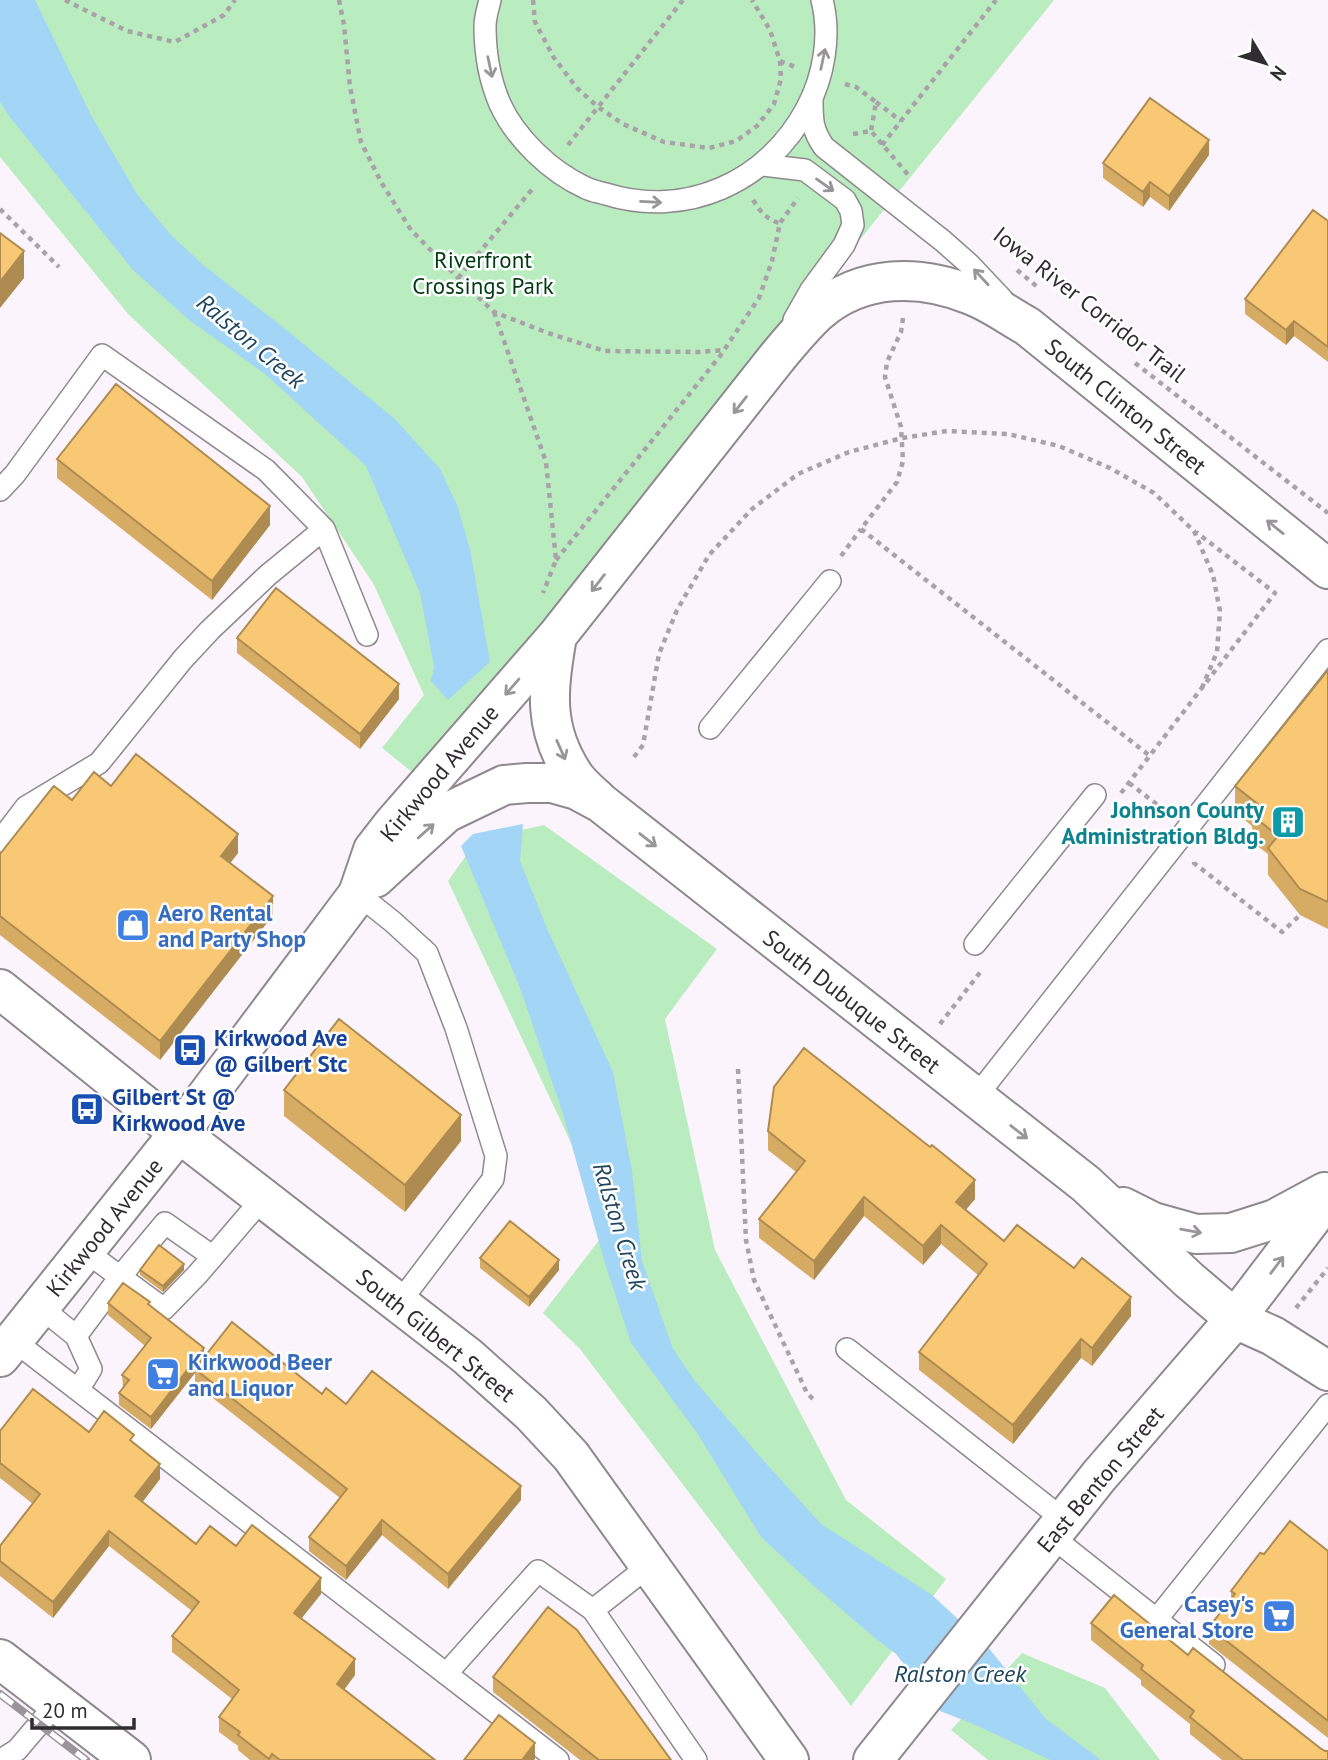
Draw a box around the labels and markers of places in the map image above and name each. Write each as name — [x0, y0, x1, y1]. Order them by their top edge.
place label: Johnson County Administration Bldg. — [1061, 795, 1265, 850]
building icon: Johnson County Administration Bldg. — [1269, 803, 1307, 841]
place label: Aero Rental and Party Shop — [158, 898, 306, 953]
shop icon: Aero Rental and Party Shop — [114, 906, 152, 944]
place label: Kirkwood Ave @ Gilbert Stc — [214, 1023, 348, 1078]
bus stop icon: Kirkwood Ave @ Gilbert Stc — [171, 1031, 209, 1069]
place label: Gilbert St @ Kirkwood Ave — [112, 1082, 245, 1137]
bus stop icon: Gilbert St @ Kirkwood Ave — [68, 1090, 106, 1128]
place label: Kirkwood Beer and Liquor — [188, 1347, 333, 1402]
supermarket icon: Kirkwood Beer and Liquor — [144, 1355, 182, 1393]
place label: Casey's General Store — [1120, 1589, 1254, 1644]
supermarket icon: Casey's General Store — [1260, 1597, 1298, 1635]

